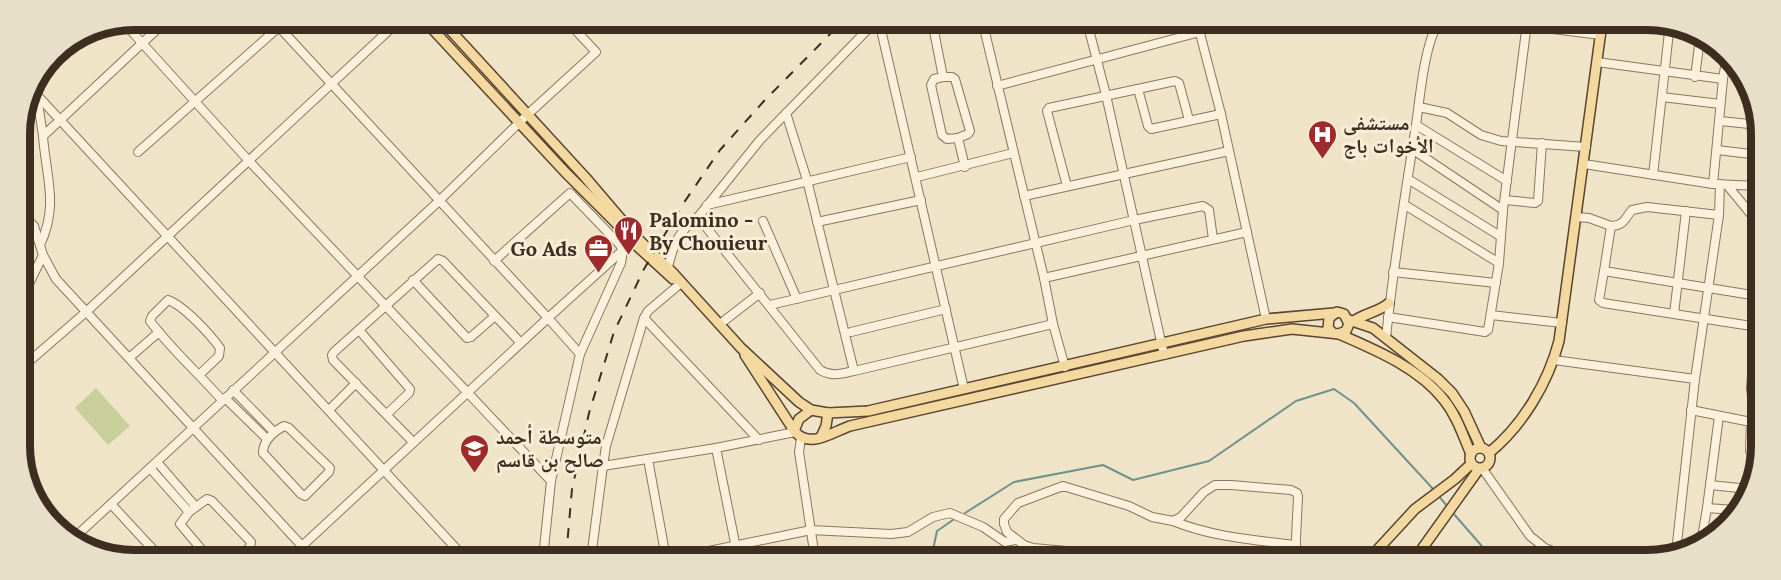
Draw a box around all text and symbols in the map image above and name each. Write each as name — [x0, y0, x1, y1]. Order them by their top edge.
place label: مستشفى الأخوات باج — [1343, 110, 1434, 159]
hospital icon: مستشفى الأخوات باج — [1306, 118, 1338, 160]
place label: Palomino - By Chouieur — [649, 207, 768, 255]
restaurant icon: Palomino - By Chouieur — [612, 214, 644, 256]
office icon: Go Ads — [582, 232, 614, 274]
place label: Go Ads — [511, 236, 577, 261]
place label: متوسطة أحمد صالح بن قاسم — [496, 423, 604, 474]
school or university icon: متوسطة أحمد صالح بن قاسم — [459, 432, 491, 474]

